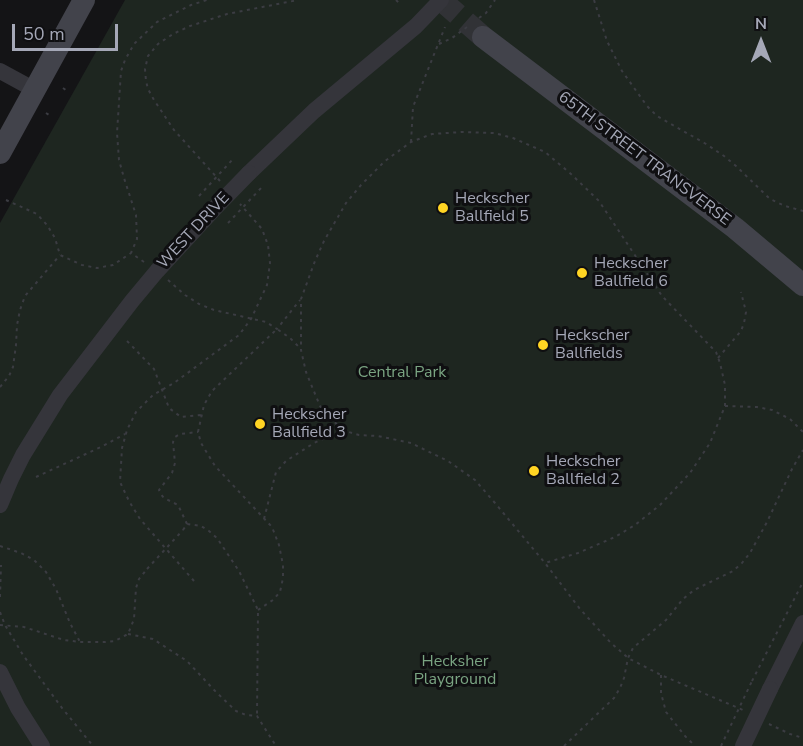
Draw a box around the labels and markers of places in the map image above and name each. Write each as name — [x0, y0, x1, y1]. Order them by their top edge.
place label: Heckscher Ballfield 5 — [455, 189, 529, 227]
marker: Heckscher Ballfield 5 — [436, 201, 450, 215]
place label: Heckscher Ballfield 6 — [594, 254, 668, 292]
marker: Heckscher Ballfield 6 — [575, 266, 589, 280]
place label: Heckscher Ballfields — [555, 326, 629, 364]
marker: Heckscher Ballfields — [536, 338, 550, 352]
place label: Heckscher Ballfield 3 — [272, 405, 346, 443]
marker: Heckscher Ballfield 3 — [253, 417, 267, 431]
place label: Heckscher Ballfield 2 — [546, 452, 620, 490]
marker: Heckscher Ballfield 2 — [527, 464, 541, 478]

